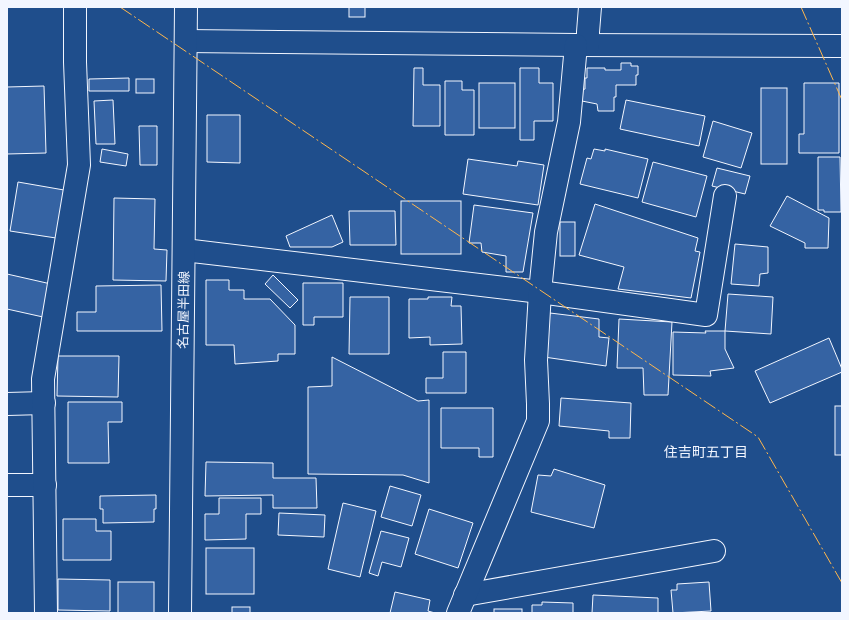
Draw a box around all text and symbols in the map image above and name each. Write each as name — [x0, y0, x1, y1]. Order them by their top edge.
street label: 名古屋半田線 — [175, 271, 192, 349]
district label: 住吉町五丁目 — [664, 444, 748, 460]

